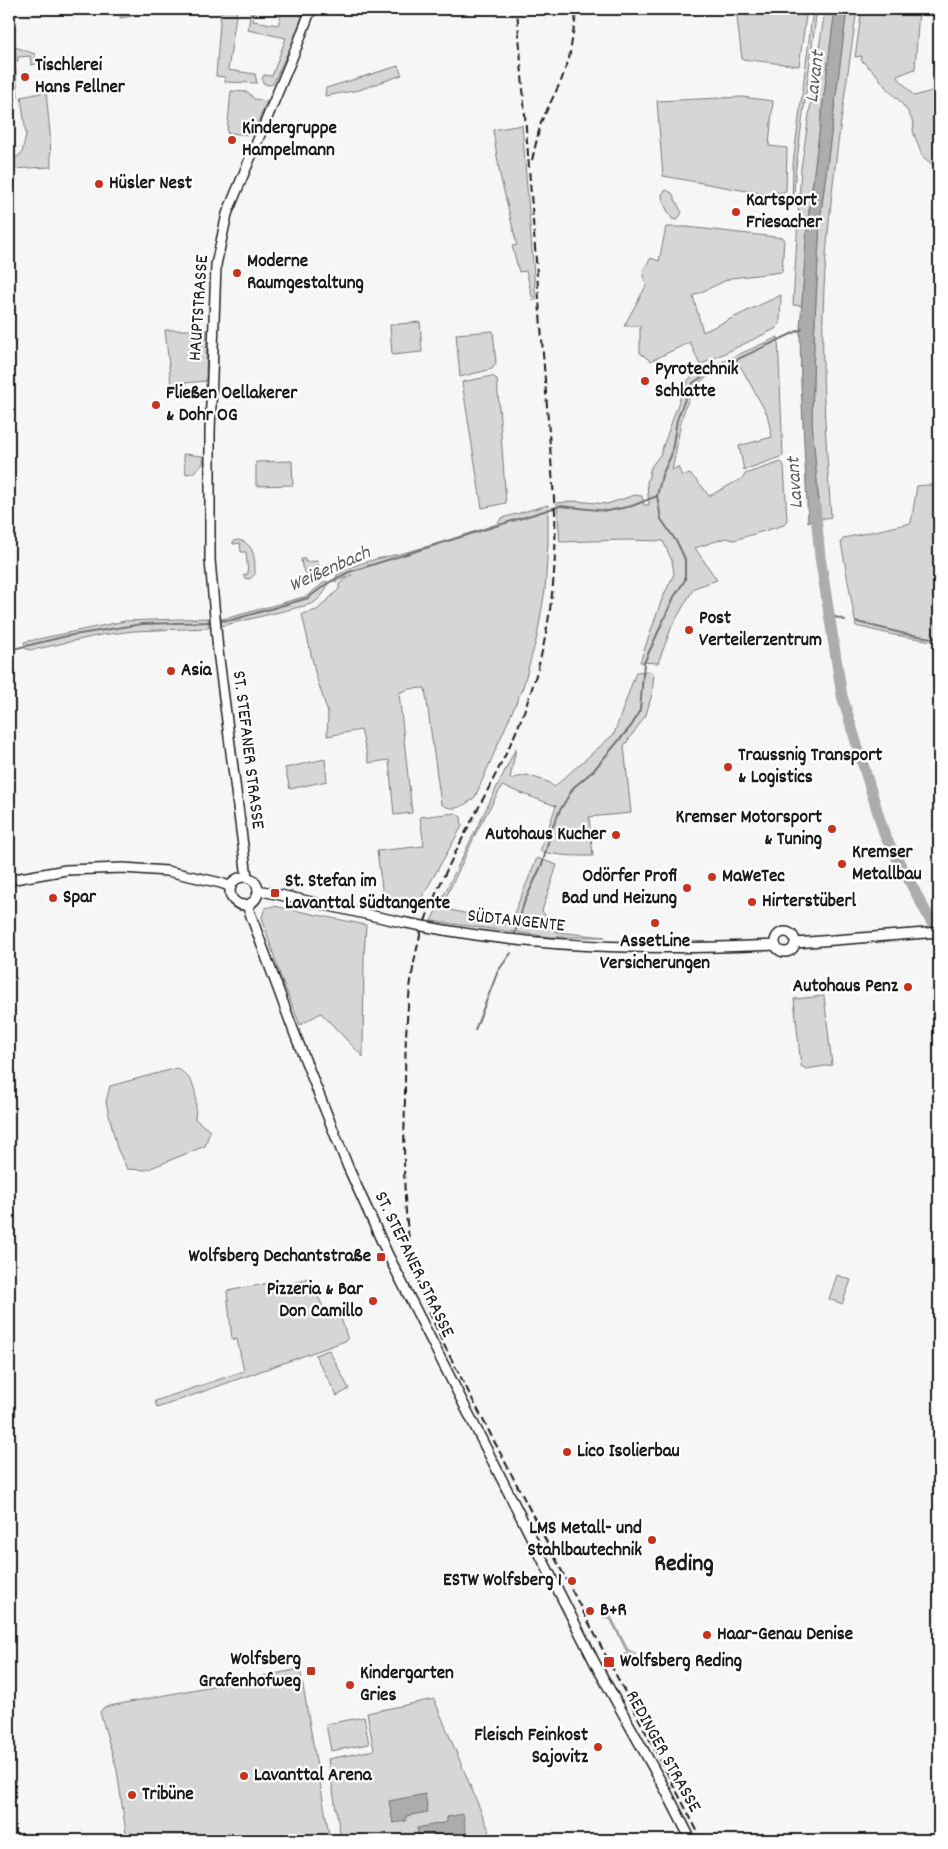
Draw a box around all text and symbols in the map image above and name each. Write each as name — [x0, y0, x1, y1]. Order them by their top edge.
water label: Lavant — [799, 48, 833, 104]
place label: Tischlerei Hans Fellner — [35, 53, 126, 102]
marker: Tischlerei Hans Fellner — [19, 71, 31, 83]
place label: Kindergruppe Hampelmann — [242, 116, 337, 165]
marker: Kindergruppe Hampelmann — [226, 134, 238, 146]
place label: Hüsler Nest — [109, 171, 192, 198]
marker: Hüsler Nest — [93, 178, 105, 190]
place label: Kartsport Friesacher — [746, 188, 823, 237]
marker: Kartsport Friesacher — [730, 206, 742, 218]
place label: Moderne Raumgestaltung — [247, 249, 364, 298]
street label: HAUPTSTRASSE — [183, 254, 217, 362]
marker: Moderne Raumgestaltung — [231, 267, 243, 279]
place label: Pyrotechnik Schlatte — [655, 357, 739, 406]
marker: Pyrotechnik Schlatte — [639, 375, 651, 387]
place label: Fließen Oellakerer & Dohr OG — [166, 381, 298, 430]
marker: Fließen Oellakerer & Dohr OG — [150, 399, 162, 411]
water label: Lavant — [780, 455, 812, 510]
water label: Weißenbach — [285, 539, 376, 600]
place label: Post Verteilerzentrum — [699, 606, 822, 655]
marker: Post Verteilerzentrum — [683, 624, 695, 636]
place label: Asia — [181, 658, 213, 685]
marker: Asia — [165, 665, 177, 677]
street label: ST. STEFANER STRASSE — [224, 669, 270, 831]
place label: Traussnig Transport & Logistics — [738, 743, 882, 792]
marker: Traussnig Transport & Logistics — [722, 761, 734, 773]
place label: Kremser Motorsport & Tuning — [676, 805, 822, 854]
place label: Autohaus Kucher — [485, 822, 607, 849]
marker: Kremser Motorsport & Tuning — [826, 823, 838, 835]
marker: Autohaus Kucher — [610, 829, 622, 841]
place label: Kremser Metallbau — [852, 840, 922, 889]
marker: Kremser Metallbau — [836, 858, 848, 870]
place label: Odörfer Profi Bad und Heizung — [562, 864, 677, 913]
place label: MaWeTec — [722, 864, 785, 891]
place label: St. Stefan im Lavanttal Südtangente — [285, 869, 450, 918]
marker: MaWeTec — [706, 871, 718, 883]
marker: Odörfer Profi Bad und Heizung — [681, 882, 693, 894]
place label: Spar — [63, 885, 97, 912]
marker: St. Stefan im Lavanttal Südtangente — [269, 887, 281, 899]
place label: Hirterstüberl — [762, 889, 857, 916]
marker: Spar — [47, 892, 59, 904]
marker: Hirterstüberl — [746, 896, 758, 908]
street label: SÜDTANGENTE — [466, 903, 566, 941]
marker: AssetLine Versicherungen — [649, 917, 661, 929]
place label: AssetLine Versicherungen — [600, 929, 710, 978]
place label: Autohaus Penz — [793, 974, 899, 1001]
marker: Autohaus Penz — [902, 981, 914, 993]
street label: ST. STEFANER STRASSE — [366, 1187, 460, 1343]
place label: Wolfsberg Dechantstraße — [189, 1244, 371, 1271]
marker: Wolfsberg Dechantstraße — [375, 1251, 387, 1263]
place label: Pizzeria & Bar Don Camillo — [267, 1277, 364, 1326]
marker: Pizzeria & Bar Don Camillo — [367, 1295, 379, 1307]
place label: Lico Isolierbau — [577, 1439, 680, 1466]
marker: Lico Isolierbau — [561, 1446, 573, 1458]
place label: LMS Metall- und Stahlbautechnik — [527, 1516, 642, 1565]
marker: LMS Metall- und Stahlbautechnik — [646, 1534, 658, 1546]
district label: Reding — [654, 1548, 714, 1582]
place label: ESTW Wolfsberg 1 — [443, 1568, 562, 1595]
marker: ESTW Wolfsberg 1 — [566, 1575, 578, 1587]
place label: B+R — [600, 1598, 627, 1625]
marker: B+R — [584, 1605, 596, 1617]
place label: Haar-Genau Denise — [717, 1622, 853, 1649]
marker: Haar-Genau Denise — [701, 1629, 713, 1641]
place label: Wolfsberg Grafenhofweg — [199, 1647, 301, 1696]
place label: Wolfsberg Reding — [620, 1649, 742, 1676]
marker: Wolfsberg Reding — [602, 1655, 616, 1669]
place label: Kindergarten Gries — [360, 1661, 454, 1710]
marker: Wolfsberg Grafenhofweg — [305, 1665, 317, 1677]
marker: Kindergarten Gries — [344, 1679, 356, 1691]
street label: REDINGER STRASSE — [617, 1686, 707, 1818]
place label: Fleisch Feinkost Sajovitz — [474, 1723, 589, 1772]
marker: Fleisch Feinkost Sajovitz — [592, 1741, 604, 1753]
place label: Lavanttal Arena — [254, 1763, 373, 1790]
marker: Lavanttal Arena — [238, 1770, 250, 1782]
place label: Tribüne — [142, 1782, 194, 1809]
marker: Tribüne — [126, 1789, 138, 1801]

